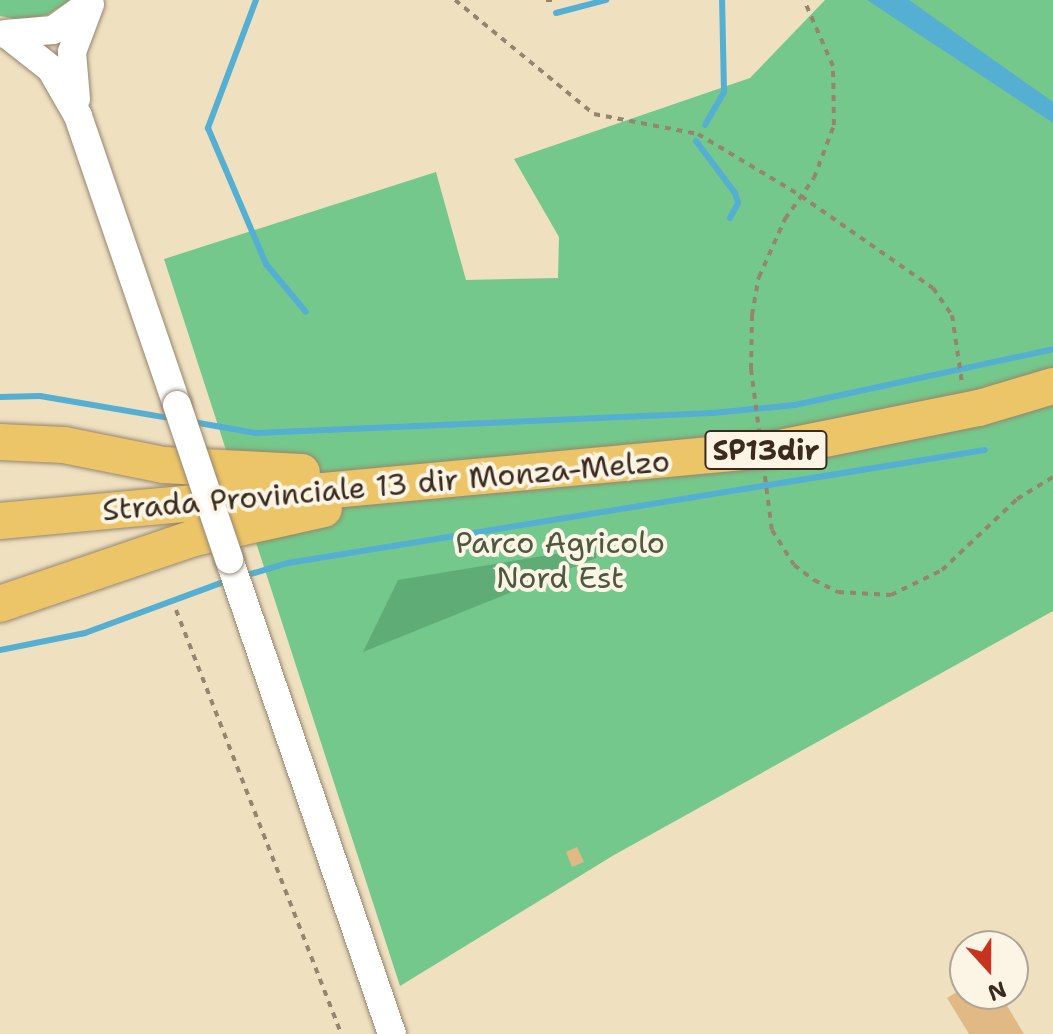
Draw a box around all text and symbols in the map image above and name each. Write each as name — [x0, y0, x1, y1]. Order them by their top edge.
road number: SP13dir — [704, 426, 828, 474]
street label: Strada Provinciale 13 dir Monza-Melzo — [101, 443, 671, 529]
park label: Parco Agricolo Nord Est — [455, 525, 665, 596]
north arrow — [949, 930, 1029, 1010]
text: N — [984, 974, 1010, 1008]

